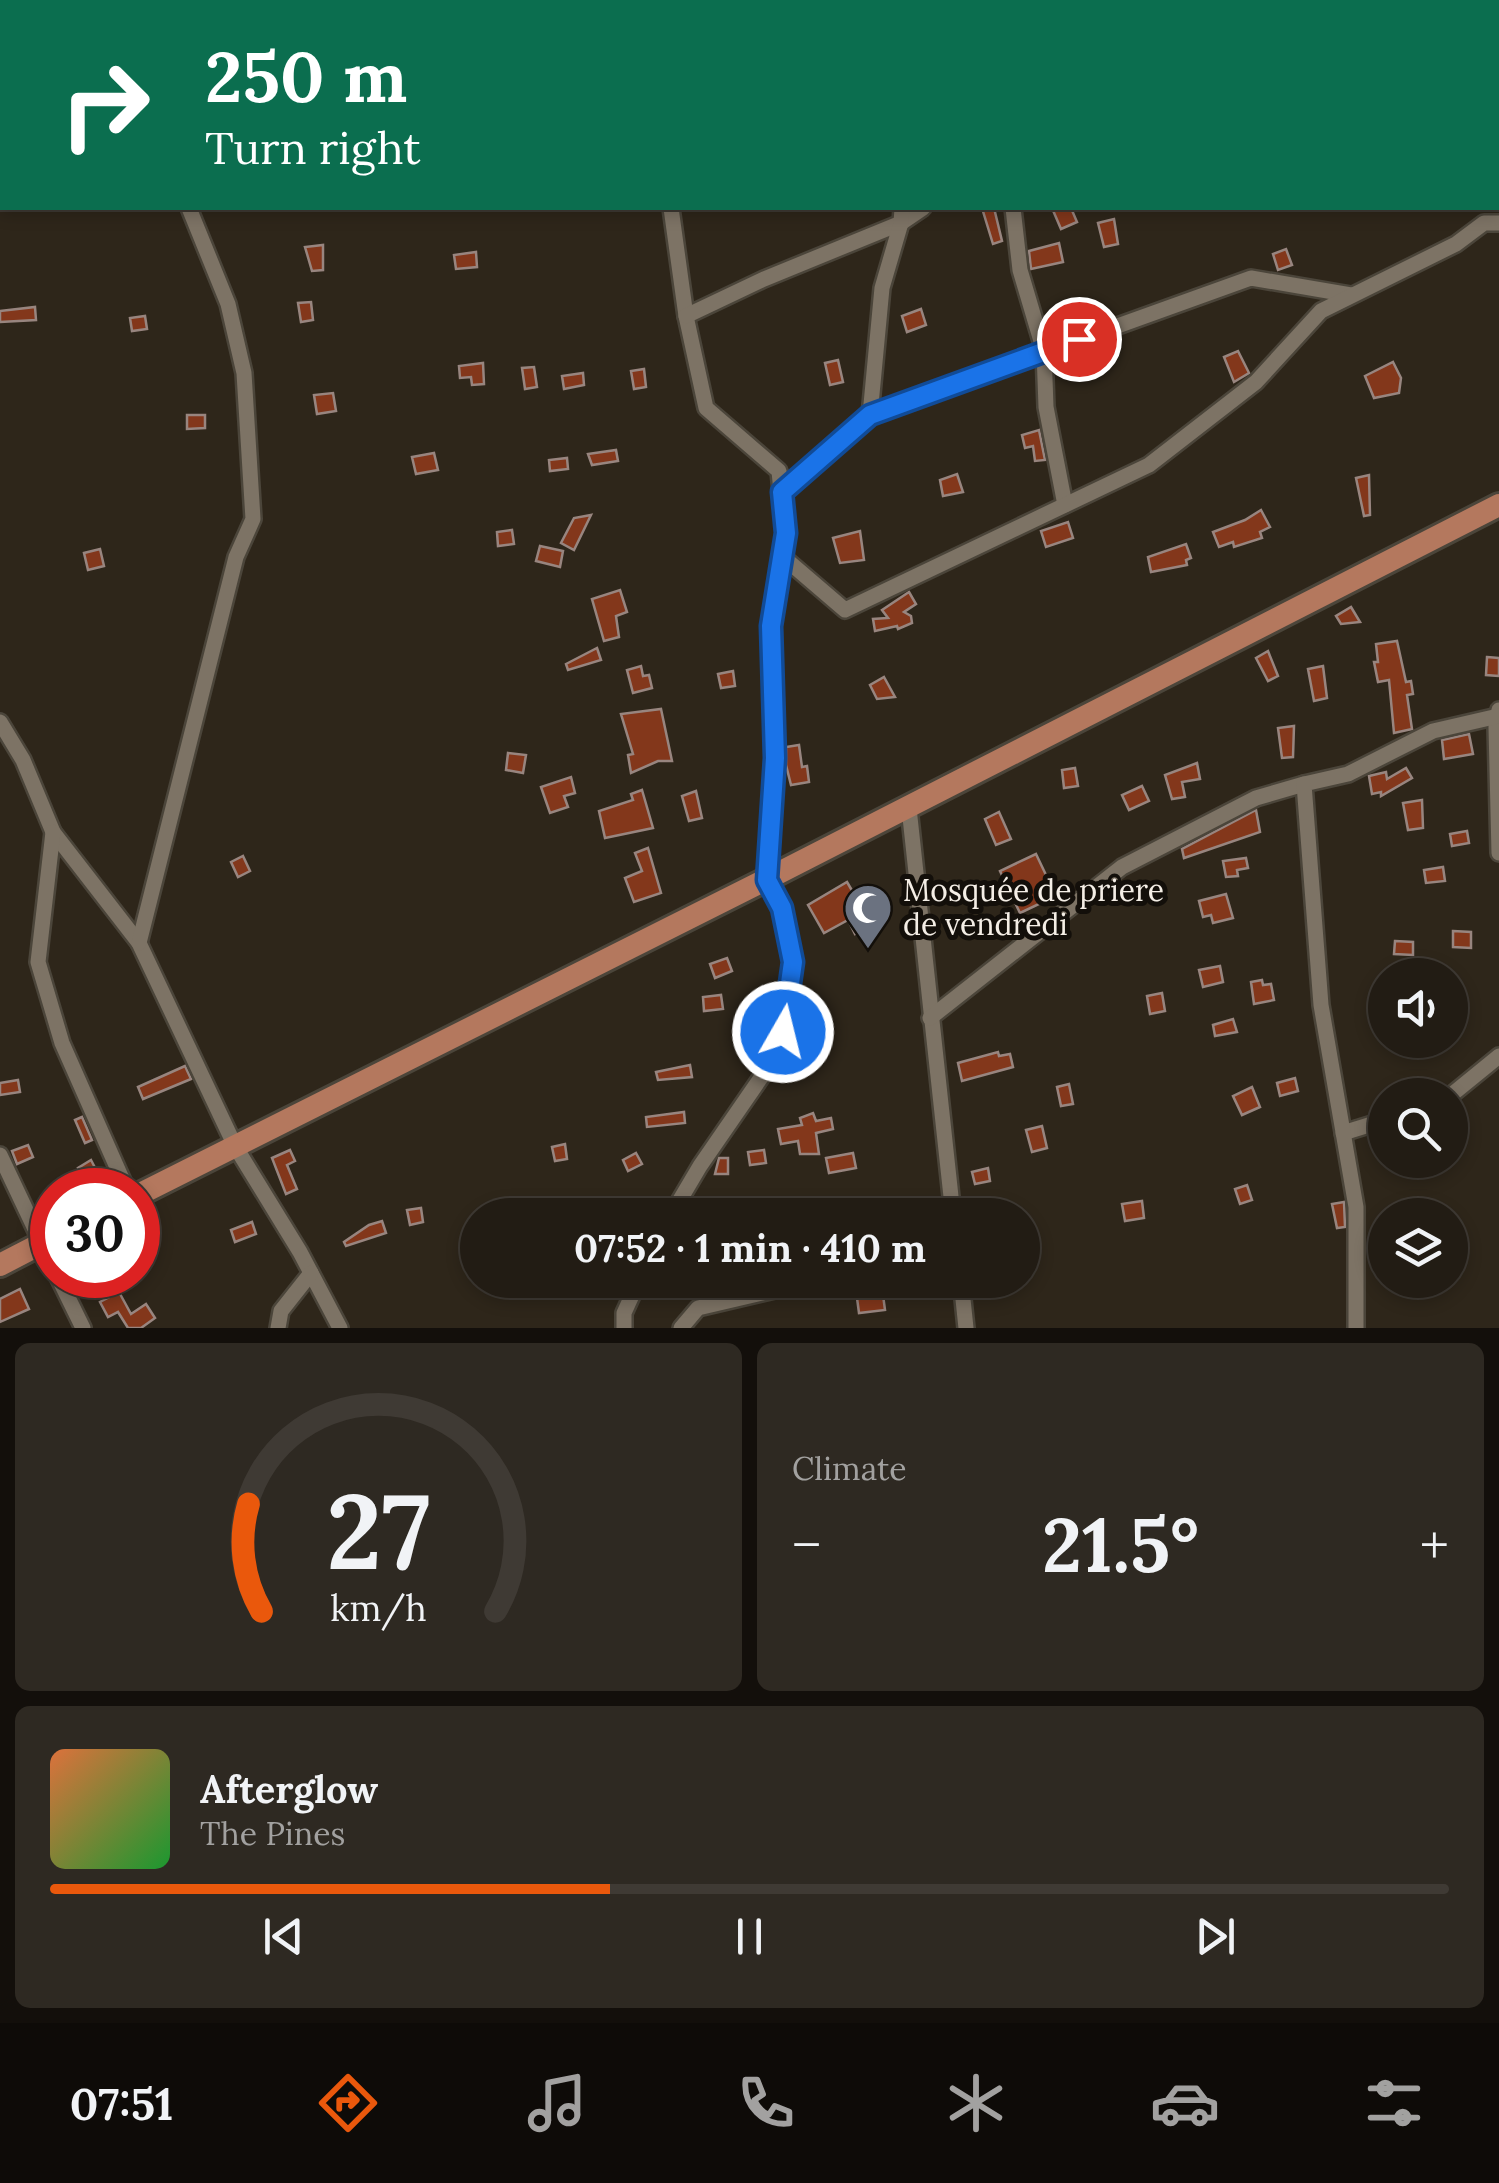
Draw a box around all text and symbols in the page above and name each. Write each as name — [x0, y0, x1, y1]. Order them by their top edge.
text: 250 m — [205, 32, 407, 121]
icon: right — [40, 40, 170, 170]
text: Turn right — [205, 119, 421, 176]
pin — [1037, 297, 1122, 382]
icon: arrive — [1052, 312, 1107, 367]
place label: Mosquée de priere de vendredi — [903, 871, 1164, 943]
mosque icon: Mosquée de priere de vendredi — [842, 882, 894, 950]
map controls — [1368, 958, 1468, 1298]
button: sound — [1368, 958, 1468, 1058]
position arrow — [731, 980, 835, 1084]
button: search — [1368, 1078, 1468, 1178]
speed limit sign: 30 — [30, 1168, 160, 1298]
button: layers — [1368, 1198, 1468, 1298]
text: 07:52 · 1 min · 410 m — [574, 1224, 926, 1272]
text: Climate — [792, 1448, 907, 1489]
text: 27 — [326, 1464, 431, 1597]
text: 21.5° — [1042, 1497, 1199, 1593]
text: − — [792, 1510, 821, 1580]
text: + — [1420, 1510, 1449, 1580]
text: km/h — [330, 1585, 427, 1631]
text: Afterglow — [200, 1765, 378, 1813]
text: The Pines — [200, 1813, 345, 1854]
icon: previous — [256, 1909, 311, 1964]
icon: pause — [722, 1909, 777, 1964]
icon: next — [1188, 1909, 1243, 1964]
icon: directions — [313, 2068, 383, 2138]
icon: music — [522, 2068, 592, 2138]
icon: phone — [731, 2068, 801, 2138]
icon: climate — [941, 2068, 1011, 2138]
icon: car — [1150, 2068, 1220, 2138]
icon: filters — [1359, 2068, 1429, 2138]
text: 07:51 — [70, 2075, 173, 2132]

